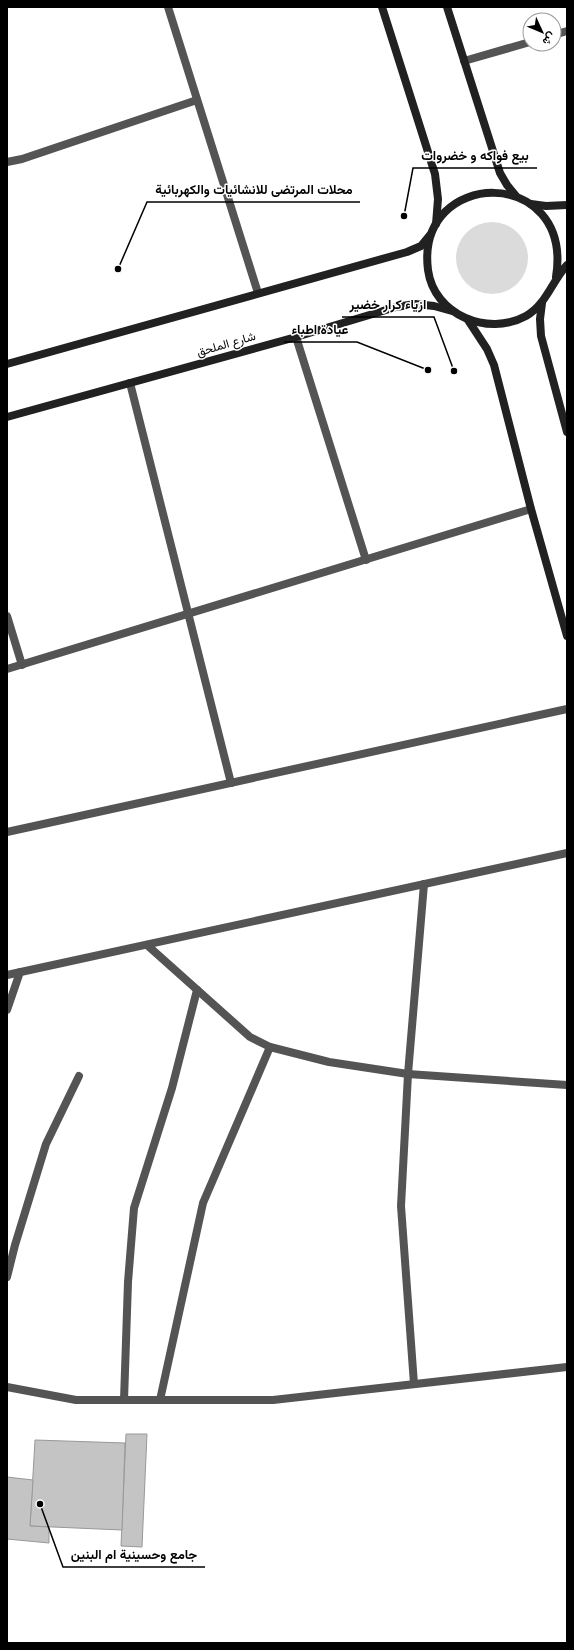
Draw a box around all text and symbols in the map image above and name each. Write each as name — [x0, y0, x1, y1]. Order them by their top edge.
north arrow — [522, 12, 562, 52]
text: ش — [540, 29, 558, 48]
callout: بيع فواكه و خضروات — [413, 143, 537, 168]
text: بيع فواكه و خضروات — [421, 148, 529, 165]
callout: محلات المرتضى للانشائيات والكهربائية — [147, 177, 360, 202]
text: محلات المرتضى للانشائيات والكهربائية — [155, 182, 353, 198]
callout: ازياء كرار خضير — [342, 292, 434, 317]
text: ازياء كرار خضير — [349, 297, 426, 313]
callout: عيادة اطباء — [284, 317, 357, 342]
text: عيادة اطباء — [291, 322, 349, 338]
street label: شارع الملحق — [195, 329, 258, 361]
callout: جامع وحسينية ام البنين — [63, 1542, 205, 1567]
text: جامع وحسينية ام البنين — [71, 1547, 197, 1564]

